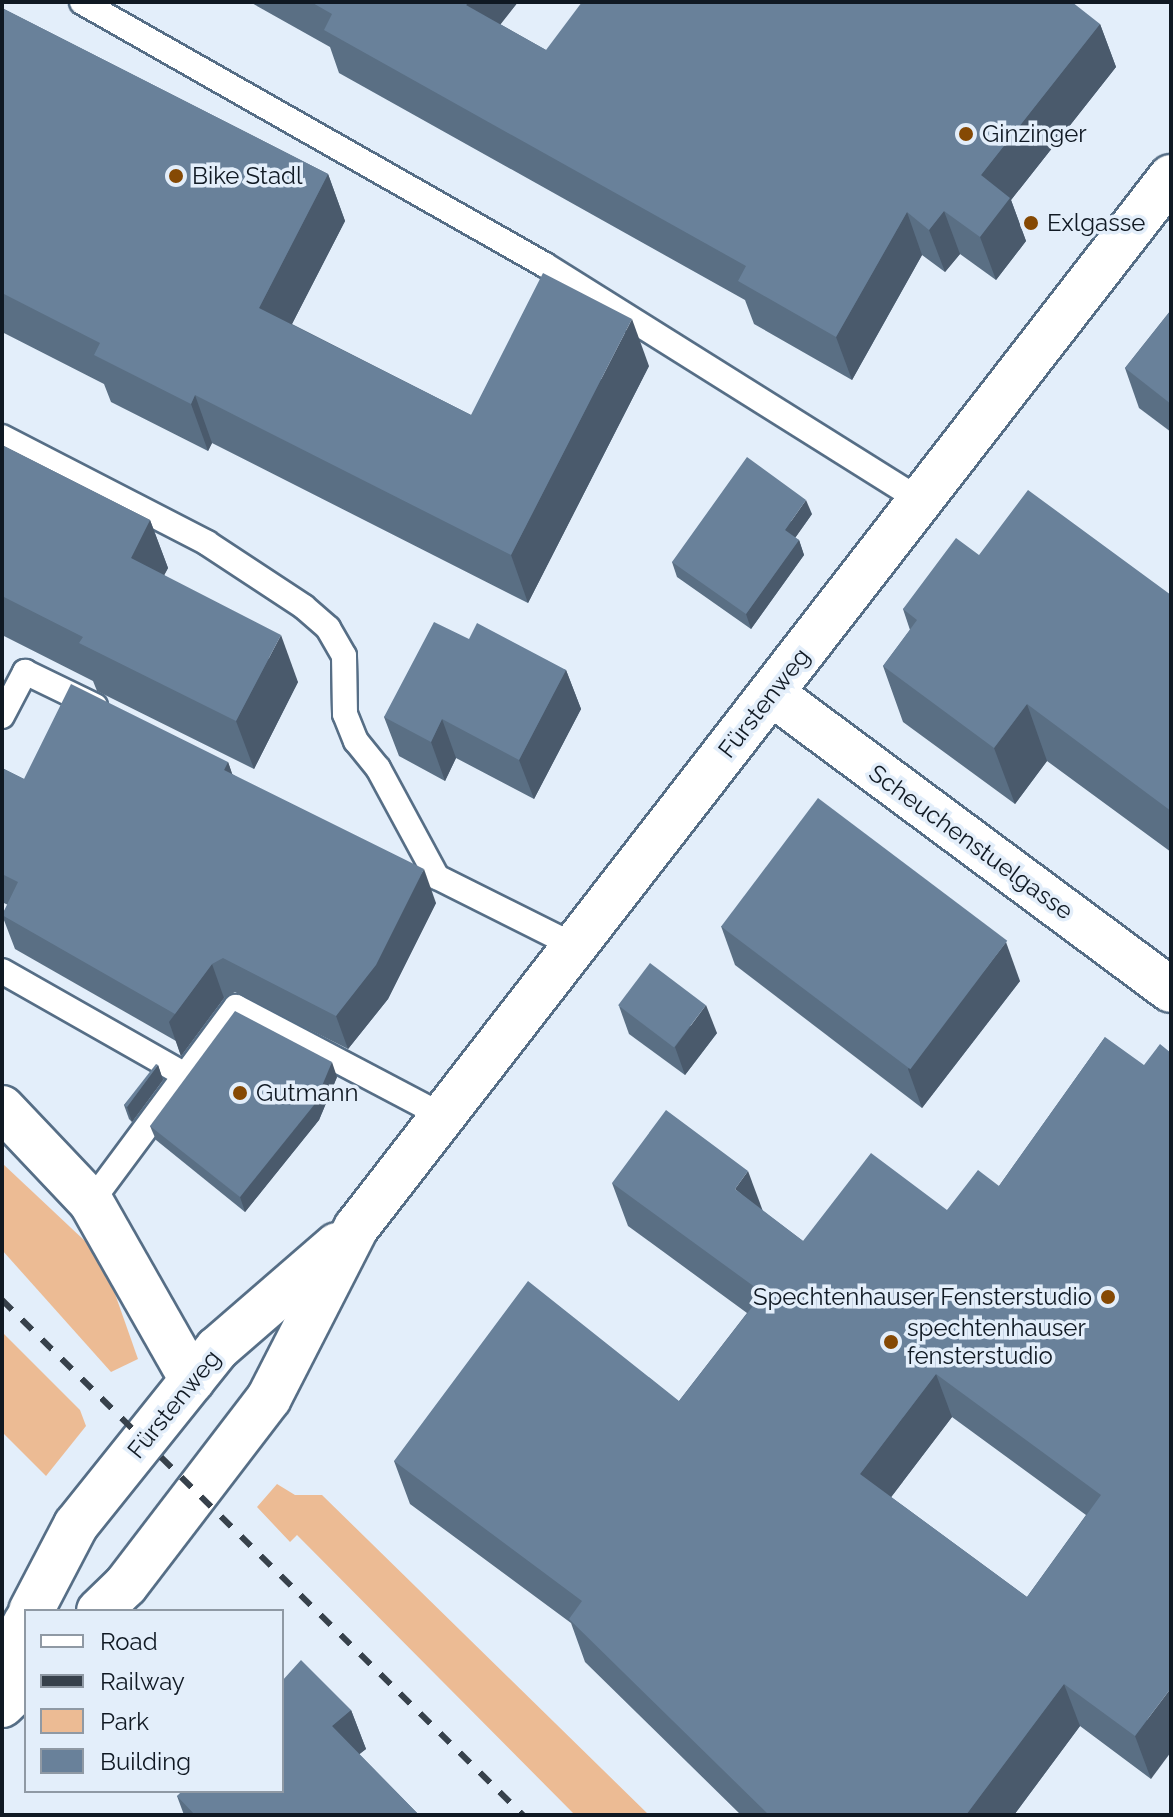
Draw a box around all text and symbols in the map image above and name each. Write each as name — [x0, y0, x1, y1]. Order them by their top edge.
place label: Ginzinger — [982, 120, 1087, 148]
marker: Ginzinger — [957, 125, 975, 143]
place label: Bike Stadl — [192, 162, 302, 190]
marker: Bike Stadl — [167, 167, 185, 185]
place label: Exlgasse — [1047, 209, 1145, 237]
marker: Exlgasse — [1022, 214, 1040, 232]
street label: Fürstenweg — [712, 642, 816, 764]
street label: Scheuchenstuelgasse — [863, 758, 1079, 926]
place label: Gutmann — [256, 1079, 359, 1107]
marker: Gutmann — [231, 1084, 249, 1102]
place label: Spechtenhauser Fensterstudio — [752, 1283, 1092, 1311]
marker: Spechtenhauser Fensterstudio — [1099, 1288, 1117, 1306]
place label: spechtenhauser fensterstudio — [907, 1314, 1086, 1370]
marker: spechtenhauser fensterstudio — [882, 1333, 900, 1351]
street label: Fürstenweg — [122, 1344, 226, 1464]
legend — [24, 1609, 284, 1793]
text: Road — [100, 1627, 158, 1656]
text: Railway — [100, 1667, 185, 1696]
text: Park — [100, 1707, 149, 1736]
text: Building — [100, 1747, 191, 1776]

